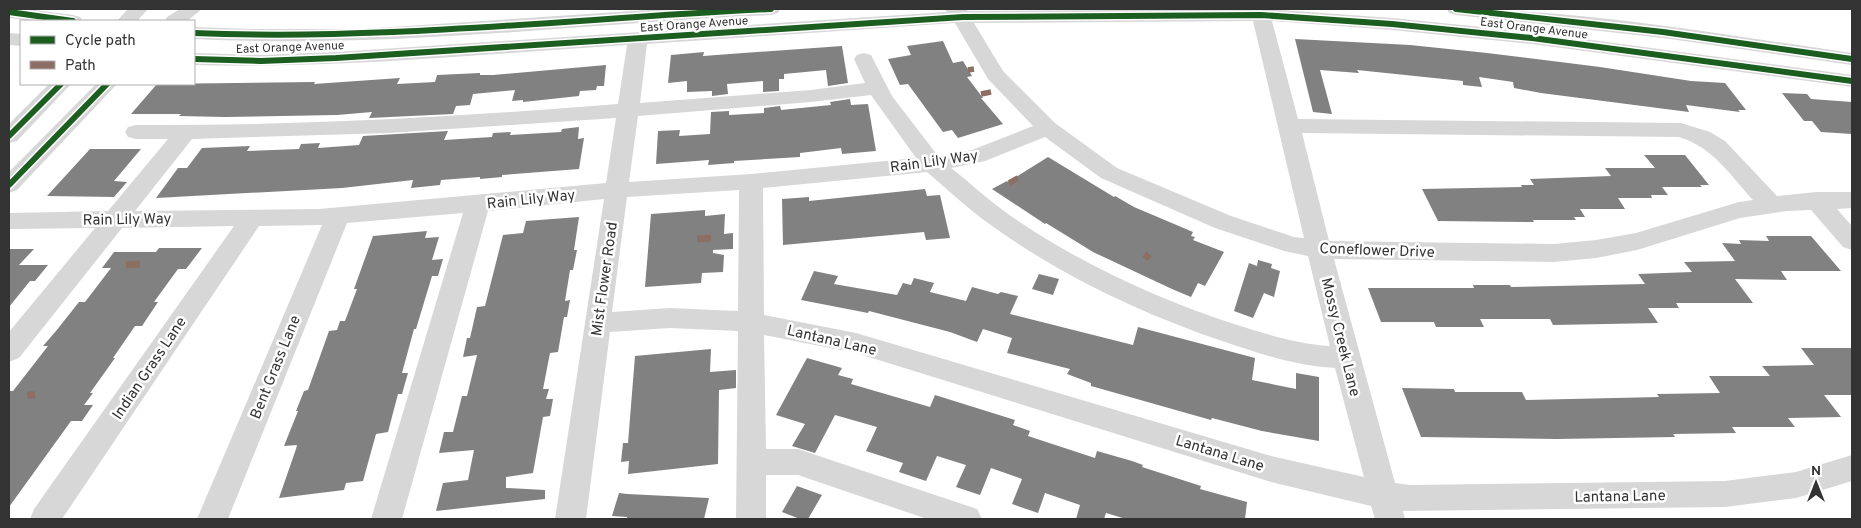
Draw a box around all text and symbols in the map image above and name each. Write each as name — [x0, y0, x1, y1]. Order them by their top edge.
street label: East Orange Avenue — [639, 13, 749, 37]
street label: East Orange Avenue — [1479, 14, 1589, 44]
legend — [20, 20, 195, 85]
text: Cycle path — [65, 32, 136, 51]
street label: East Orange Avenue — [236, 38, 345, 58]
text: Path — [65, 57, 96, 76]
street label: Rain Lily Way — [889, 147, 980, 178]
street label: Rain Lily Way — [486, 186, 576, 215]
street label: Rain Lily Way — [82, 210, 172, 231]
street label: Mist Flower Road — [588, 221, 623, 338]
street label: Coneflower Drive — [1319, 240, 1435, 263]
street label: Mossy Creek Lane — [1316, 276, 1364, 399]
street label: Bent Grass Lane — [247, 313, 306, 422]
street label: Indian Grass Lane — [109, 314, 192, 424]
street label: Lantana Lane — [785, 322, 878, 361]
street label: Lantana Lane — [1173, 432, 1266, 477]
north arrow — [1791, 458, 1841, 508]
text: N — [1811, 463, 1821, 480]
street label: Lantana Lane — [1574, 487, 1666, 508]

